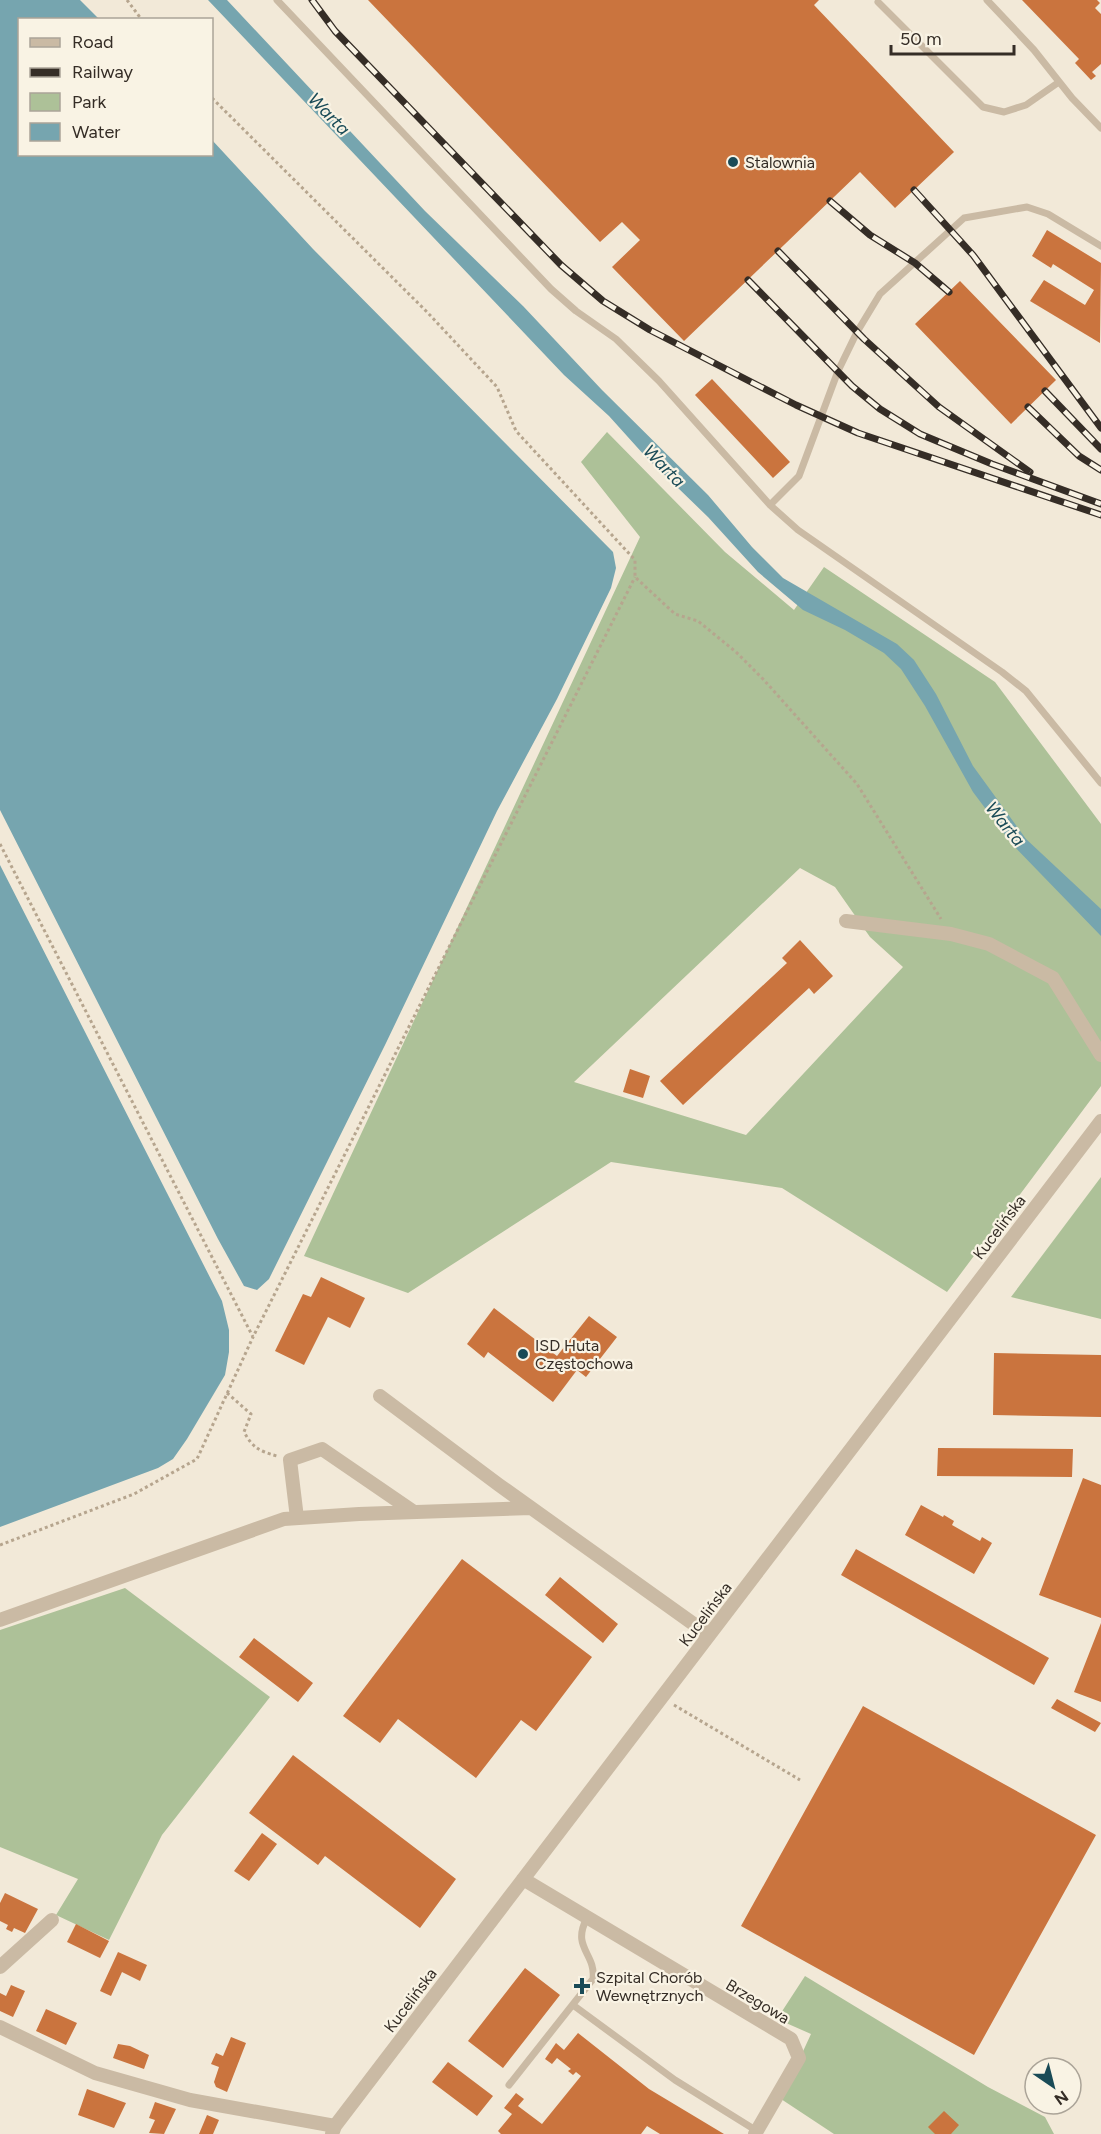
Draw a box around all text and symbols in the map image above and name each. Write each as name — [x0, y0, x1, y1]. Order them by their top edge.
legend — [18, 18, 213, 156]
scale bar — [891, 18, 1014, 56]
text: 50 m — [900, 28, 942, 50]
text: Road — [72, 31, 113, 53]
text: Railway — [72, 61, 134, 83]
water label: Warta — [303, 88, 355, 140]
text: Park — [72, 91, 107, 113]
text: Water — [72, 121, 120, 143]
place label: Stalownia — [745, 153, 815, 172]
marker: Stalownia — [726, 155, 740, 169]
water label: Warta — [638, 440, 690, 492]
water label: Warta — [980, 797, 1030, 851]
street label: Kucelińska — [969, 1191, 1030, 1263]
place label: ISD Huta Częstochowa — [535, 1336, 633, 1373]
marker: ISD Huta Częstochowa — [516, 1347, 530, 1361]
street label: Kucelińska — [675, 1578, 736, 1650]
street label: Kucelińska — [380, 1964, 441, 2036]
place label: Szpital Chorób Wewnętrznych — [596, 1968, 703, 2005]
street label: Brzegowa — [723, 1975, 793, 2028]
marker: Szpital Chorób Wewnętrznych — [573, 1977, 591, 1995]
north arrow — [1023, 2056, 1083, 2116]
text: N — [1051, 2087, 1072, 2109]

